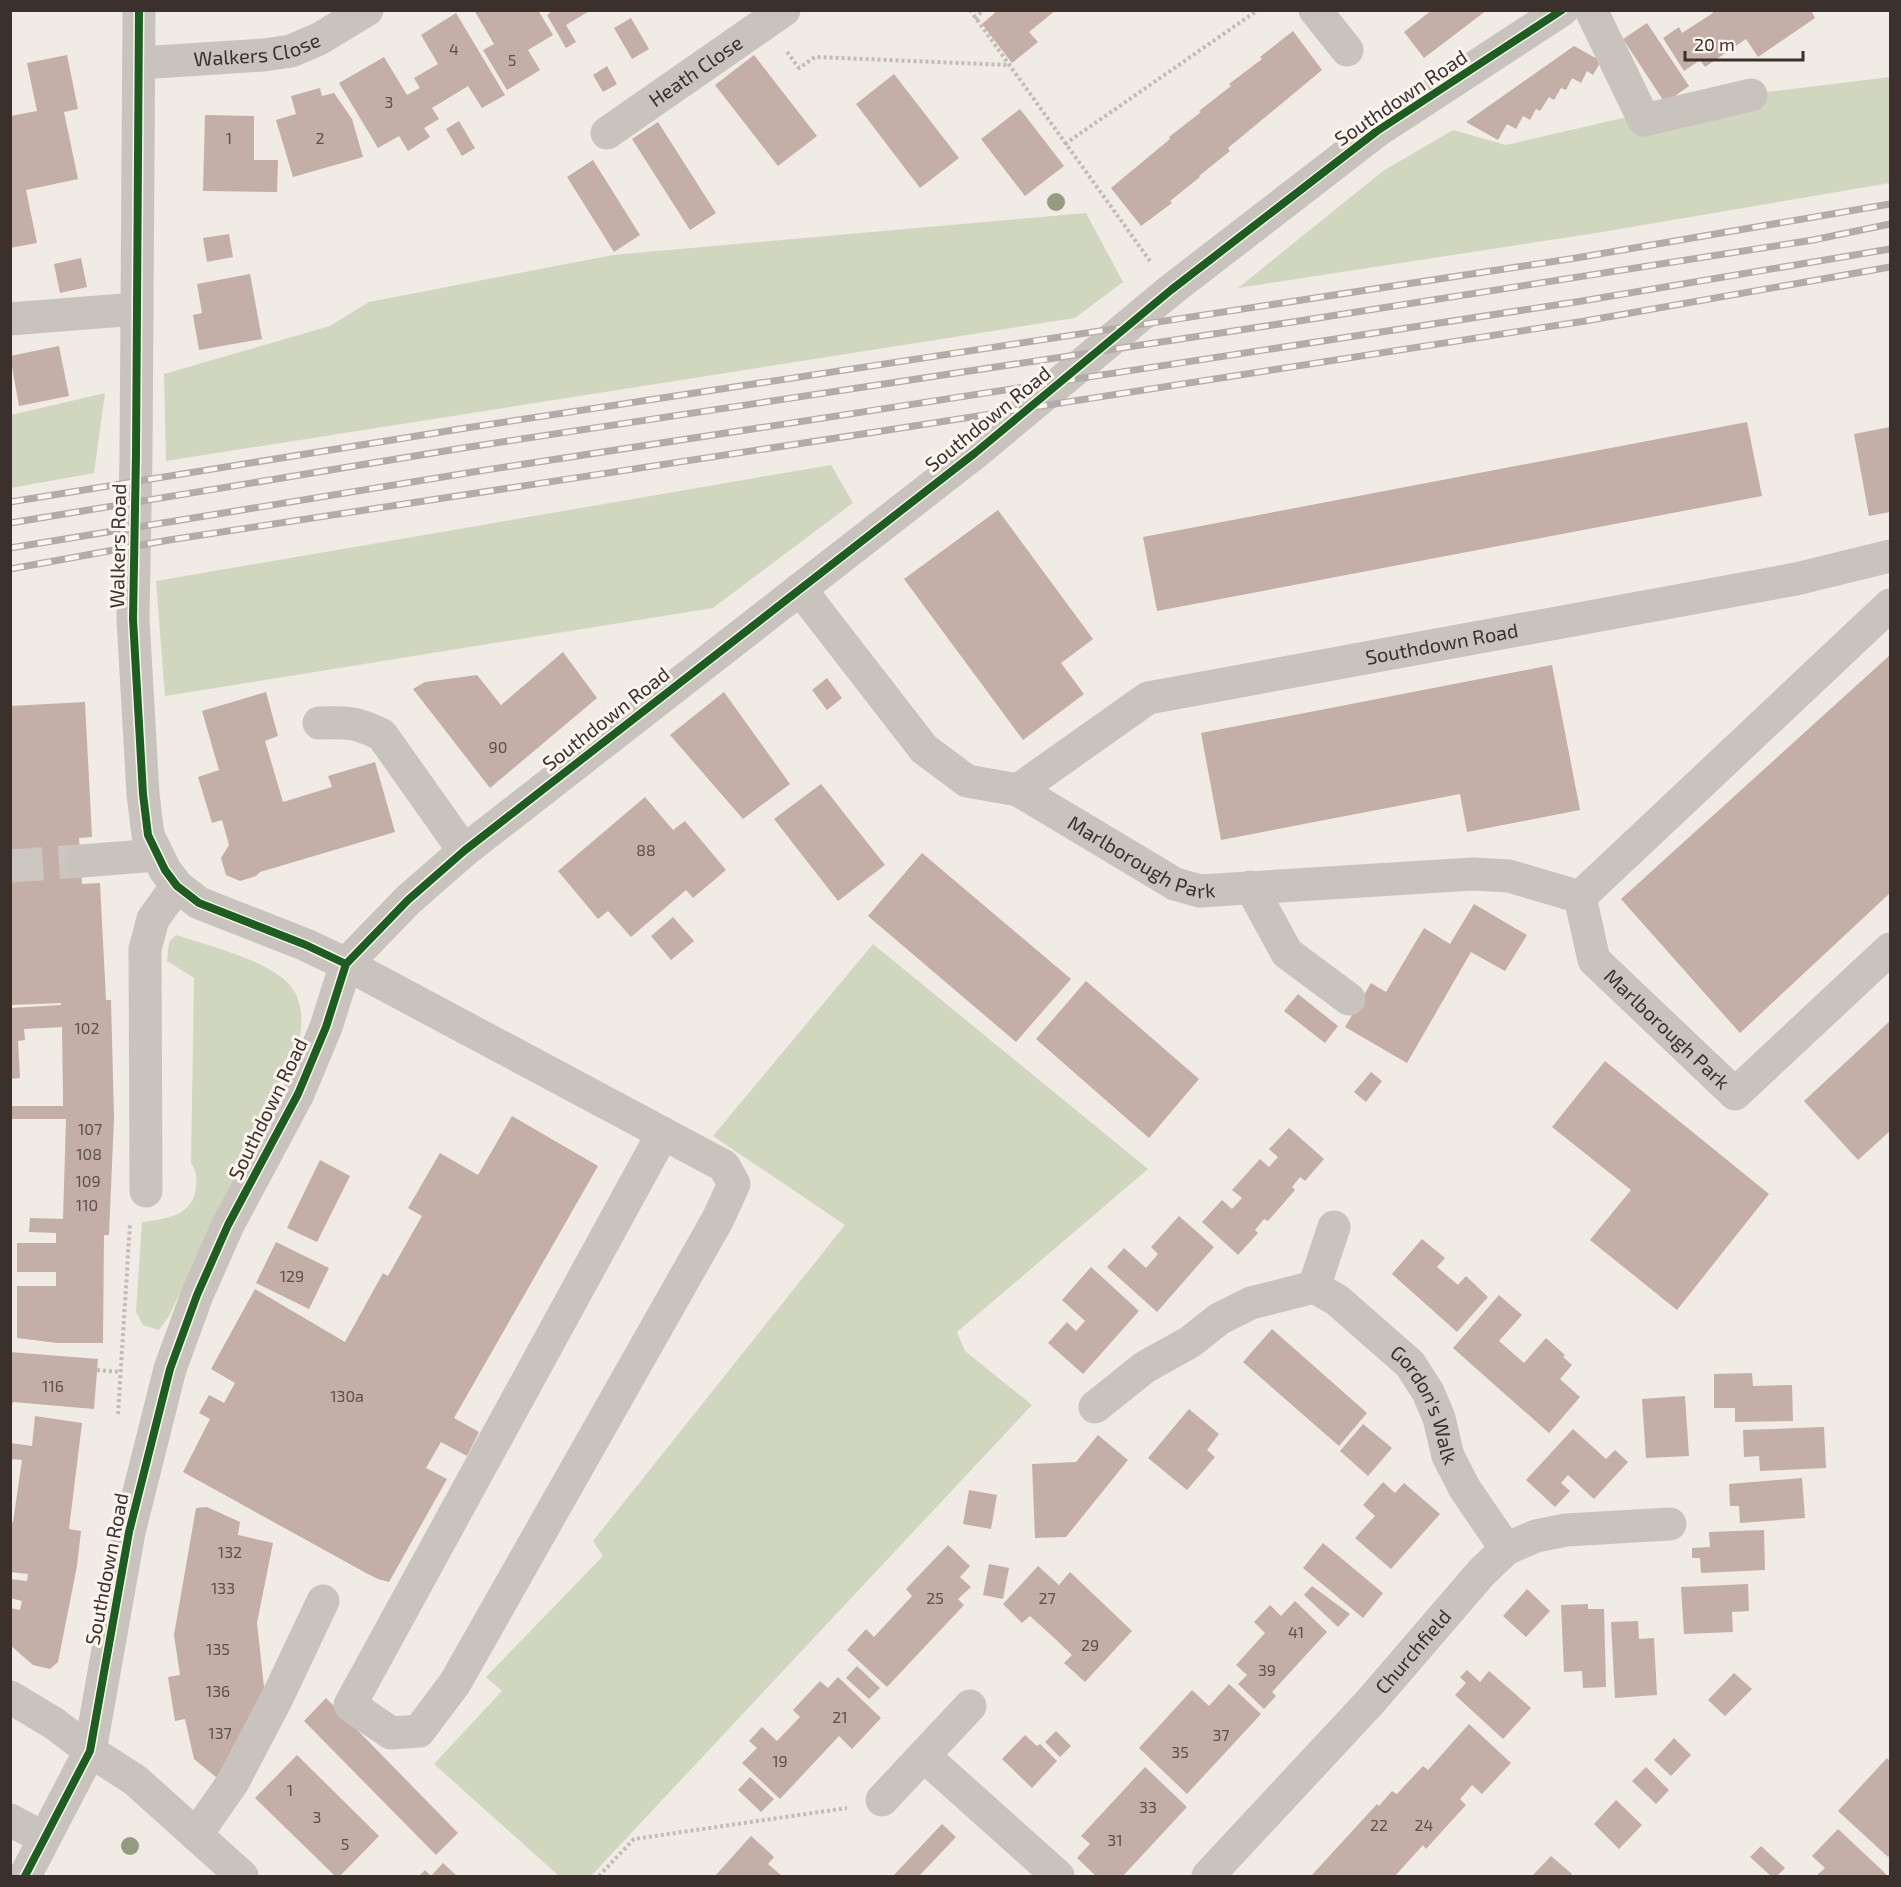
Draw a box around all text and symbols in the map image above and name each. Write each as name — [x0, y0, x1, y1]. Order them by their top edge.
scale bar — [1685, 24, 1804, 62]
street label: Walkers Close — [193, 27, 324, 71]
street label: Heath Close — [644, 30, 747, 111]
text: 20 m — [1694, 33, 1735, 55]
house number: 4 — [449, 39, 459, 58]
street label: Southdown Road — [1330, 44, 1471, 150]
house number: 5 — [508, 50, 516, 69]
house number: 3 — [385, 92, 393, 111]
house number: 1 — [226, 128, 232, 147]
house number: 2 — [316, 128, 325, 147]
street label: Southdown Road — [920, 360, 1055, 476]
street label: Walkers Road — [104, 483, 130, 609]
street label: Southdown Road — [1363, 617, 1520, 669]
street label: Southdown Road — [537, 661, 674, 775]
house number: 90 — [489, 737, 507, 756]
street label: Marlborough Park — [1064, 810, 1216, 902]
house number: 88 — [636, 840, 656, 859]
street label: Marlborough Park — [1600, 963, 1735, 1094]
house number: 102 — [74, 1018, 100, 1037]
street label: Southdown Road — [222, 1034, 312, 1183]
house number: 107 — [78, 1119, 102, 1138]
house number: 108 — [76, 1144, 102, 1163]
house number: 109 — [75, 1171, 101, 1190]
house number: 110 — [76, 1195, 98, 1214]
house number: 129 — [280, 1266, 304, 1285]
street label: Gordon's Walk — [1386, 1340, 1463, 1468]
house number: 116 — [42, 1376, 64, 1395]
house number: 130a — [330, 1386, 364, 1405]
street label: Southdown Road — [79, 1491, 133, 1647]
house number: 132 — [218, 1542, 242, 1561]
house number: 133 — [211, 1578, 235, 1597]
house number: 25 — [926, 1588, 944, 1607]
house number: 27 — [1038, 1588, 1056, 1607]
street label: Churchfield — [1370, 1604, 1455, 1698]
house number: 41 — [1288, 1622, 1304, 1641]
house number: 29 — [1081, 1635, 1099, 1654]
house number: 135 — [206, 1639, 230, 1658]
house number: 39 — [1258, 1660, 1276, 1679]
house number: 136 — [206, 1681, 230, 1700]
house number: 21 — [832, 1707, 848, 1726]
house number: 137 — [208, 1723, 232, 1742]
house number: 37 — [1212, 1725, 1230, 1744]
house number: 35 — [1171, 1742, 1189, 1761]
house number: 19 — [772, 1751, 788, 1770]
house number: 1 — [287, 1780, 293, 1799]
house number: 33 — [1139, 1797, 1157, 1816]
house number: 3 — [313, 1807, 321, 1826]
house number: 22 — [1370, 1815, 1388, 1834]
house number: 24 — [1415, 1815, 1434, 1834]
house number: 31 — [1107, 1830, 1123, 1849]
house number: 5 — [341, 1834, 349, 1853]

